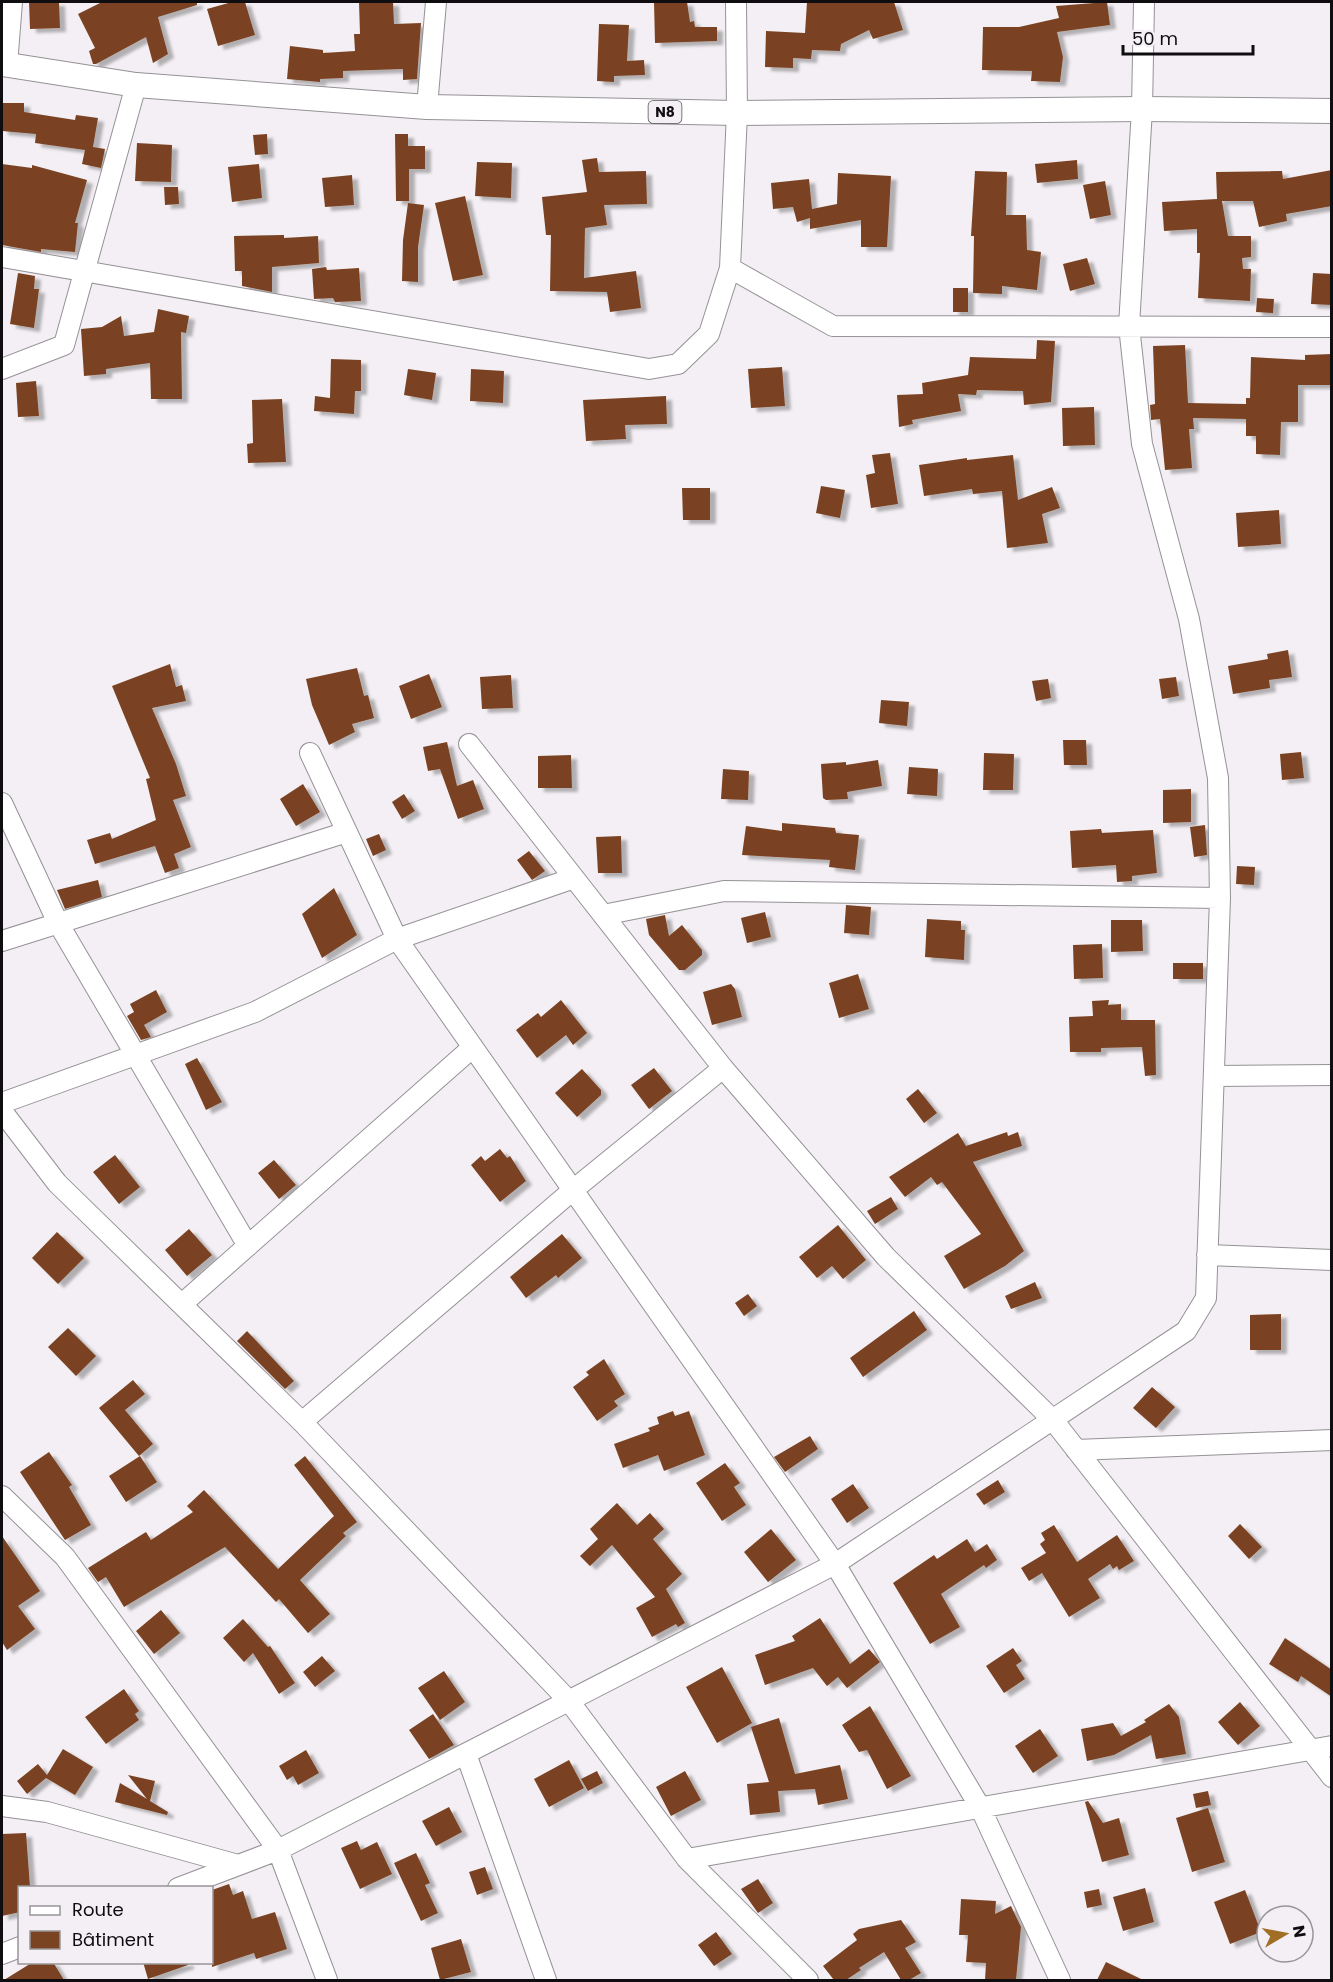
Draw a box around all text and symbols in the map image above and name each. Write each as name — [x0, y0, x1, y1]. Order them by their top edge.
scale bar — [1123, 18, 1254, 56]
text: 50 m — [1132, 26, 1178, 51]
road number: N8 — [648, 101, 682, 123]
legend — [18, 1886, 213, 1964]
text: Route — [72, 1897, 124, 1922]
north arrow — [1255, 1904, 1315, 1964]
text: N — [1287, 1924, 1312, 1939]
text: Bâtiment — [72, 1927, 154, 1952]

